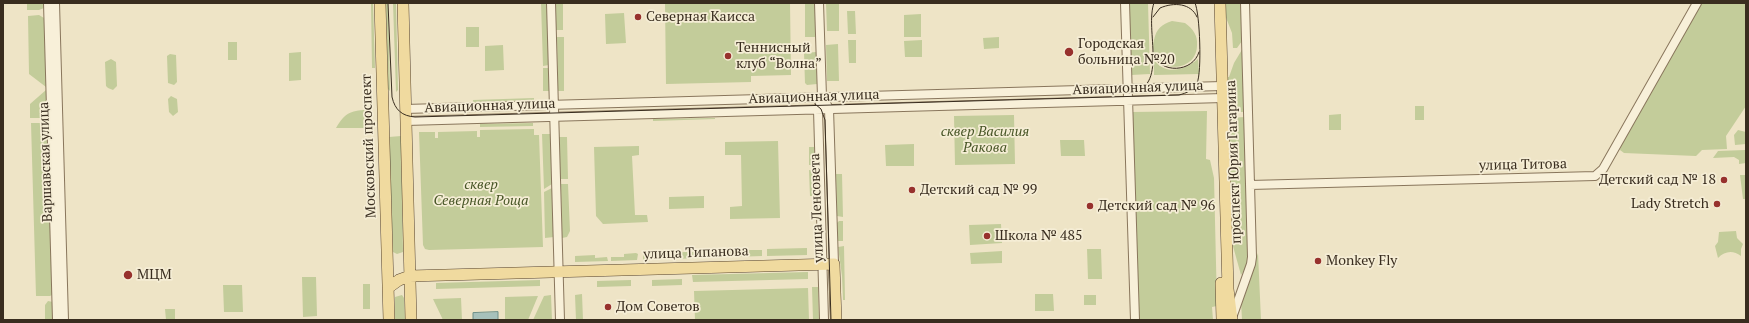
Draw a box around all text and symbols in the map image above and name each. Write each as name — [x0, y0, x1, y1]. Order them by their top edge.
place label: Северная Каисса — [646, 9, 755, 25]
marker: Северная Каисса — [633, 12, 643, 22]
place label: Городская больница №20 — [1078, 36, 1175, 68]
place label: Теннисный клуб “Волна” — [736, 40, 822, 72]
marker: Городская больница №20 — [1063, 46, 1075, 58]
marker: Теннисный клуб “Волна” — [723, 51, 733, 61]
street label: Московский проспект — [358, 74, 380, 218]
street label: Авиационная улица — [1072, 77, 1204, 99]
street label: проспект Юрия Гагарина — [1223, 80, 1245, 244]
street label: Авиационная улица — [748, 86, 880, 108]
street label: Авиационная улица — [424, 95, 556, 117]
street label: Варшавская улица — [36, 102, 56, 222]
park label: сквер Василия Ракова — [941, 124, 1029, 156]
street label: улица Ленсовета — [807, 153, 827, 263]
street label: улица Титова — [1479, 156, 1567, 174]
place label: Детский сад № 18 — [1599, 172, 1716, 188]
marker: Детский сад № 18 — [1719, 175, 1729, 185]
park label: сквер Северная Роща — [433, 177, 529, 210]
place label: Детский сад № 99 — [920, 182, 1037, 198]
marker: Детский сад № 99 — [907, 185, 917, 195]
place label: Lady Stretch — [1631, 196, 1709, 212]
place label: Детский сад № 96 — [1098, 198, 1215, 214]
marker: Lady Stretch — [1712, 199, 1722, 209]
marker: Детский сад № 96 — [1085, 201, 1095, 211]
place label: Школа № 485 — [995, 228, 1082, 244]
marker: Школа № 485 — [982, 231, 992, 241]
street label: улица Типанова — [643, 243, 749, 263]
place label: Monkey Fly — [1326, 253, 1397, 269]
marker: Monkey Fly — [1313, 256, 1323, 266]
place label: МЦМ — [137, 267, 172, 283]
marker: МЦМ — [122, 269, 134, 281]
place label: Дом Советов — [616, 299, 700, 315]
marker: Дом Советов — [603, 302, 613, 312]

